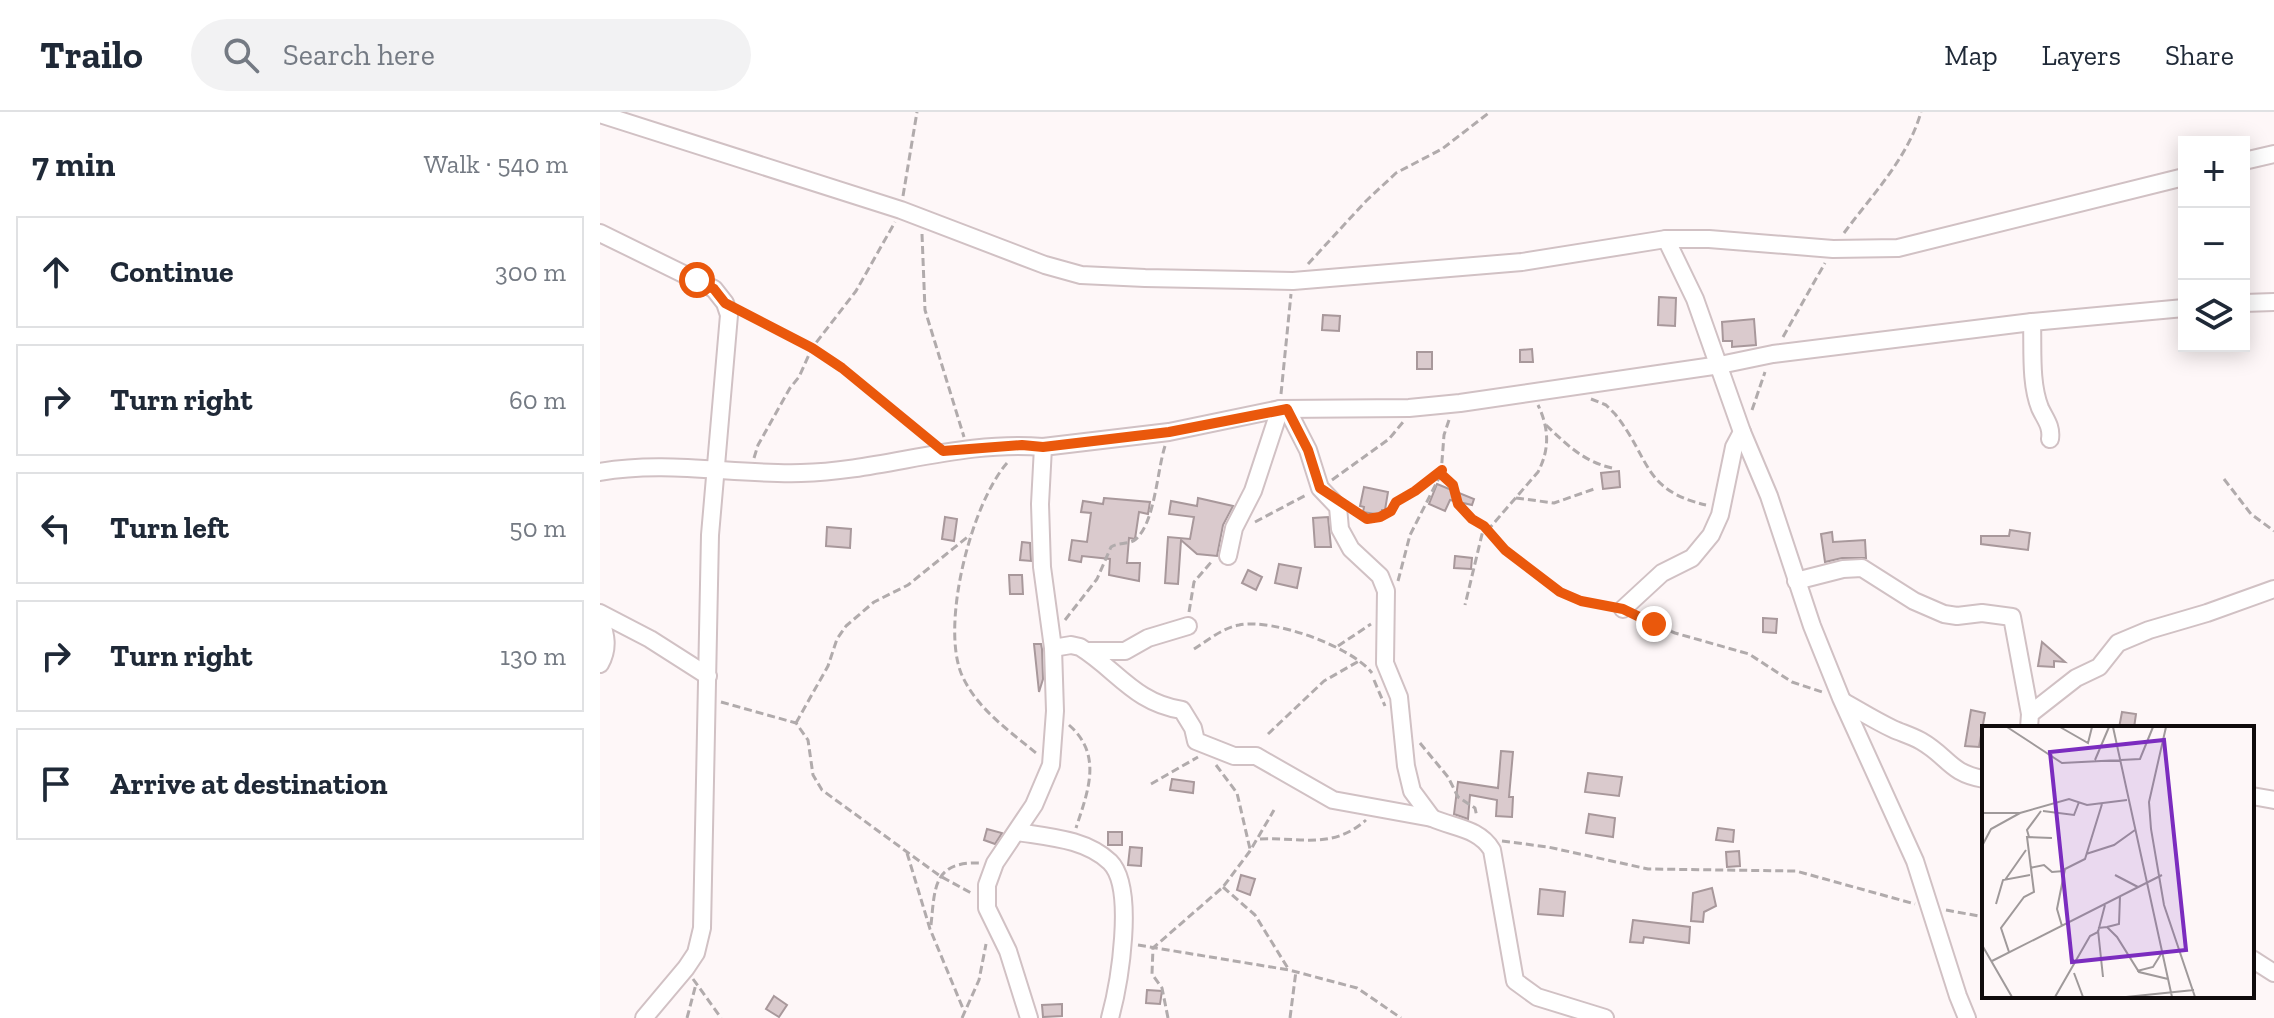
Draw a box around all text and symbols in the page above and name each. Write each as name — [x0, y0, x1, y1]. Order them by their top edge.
search box — [191, 19, 751, 91]
text: Trailo — [40, 32, 143, 78]
icon: search — [219, 33, 263, 77]
text: Search here — [283, 37, 435, 73]
text: Map — [1944, 39, 1998, 72]
text: Layers — [2042, 39, 2121, 72]
text: Share — [2165, 39, 2234, 72]
map controls — [2178, 136, 2250, 352]
button: + — [2178, 136, 2250, 208]
text: 7 min — [32, 144, 115, 185]
text: Walk · 540 m — [424, 148, 568, 180]
button: − — [2178, 208, 2250, 280]
icon: ahead — [34, 250, 78, 294]
text: Continue — [110, 254, 234, 290]
text: 300 m — [495, 256, 566, 288]
route start — [679, 262, 715, 298]
button: layers — [2178, 280, 2250, 352]
icon: right — [34, 378, 78, 422]
text: Turn right — [110, 382, 252, 418]
text: 60 m — [509, 384, 566, 416]
icon: left — [34, 506, 78, 550]
text: Turn left — [110, 510, 229, 546]
text: 50 m — [509, 512, 566, 544]
route end — [1636, 606, 1672, 642]
icon: right — [34, 634, 78, 678]
text: Turn right — [110, 638, 252, 674]
text: 130 m — [500, 640, 566, 672]
inset map — [1982, 726, 2254, 998]
icon: arrive — [34, 762, 78, 806]
text: Arrive at destination — [110, 766, 387, 802]

